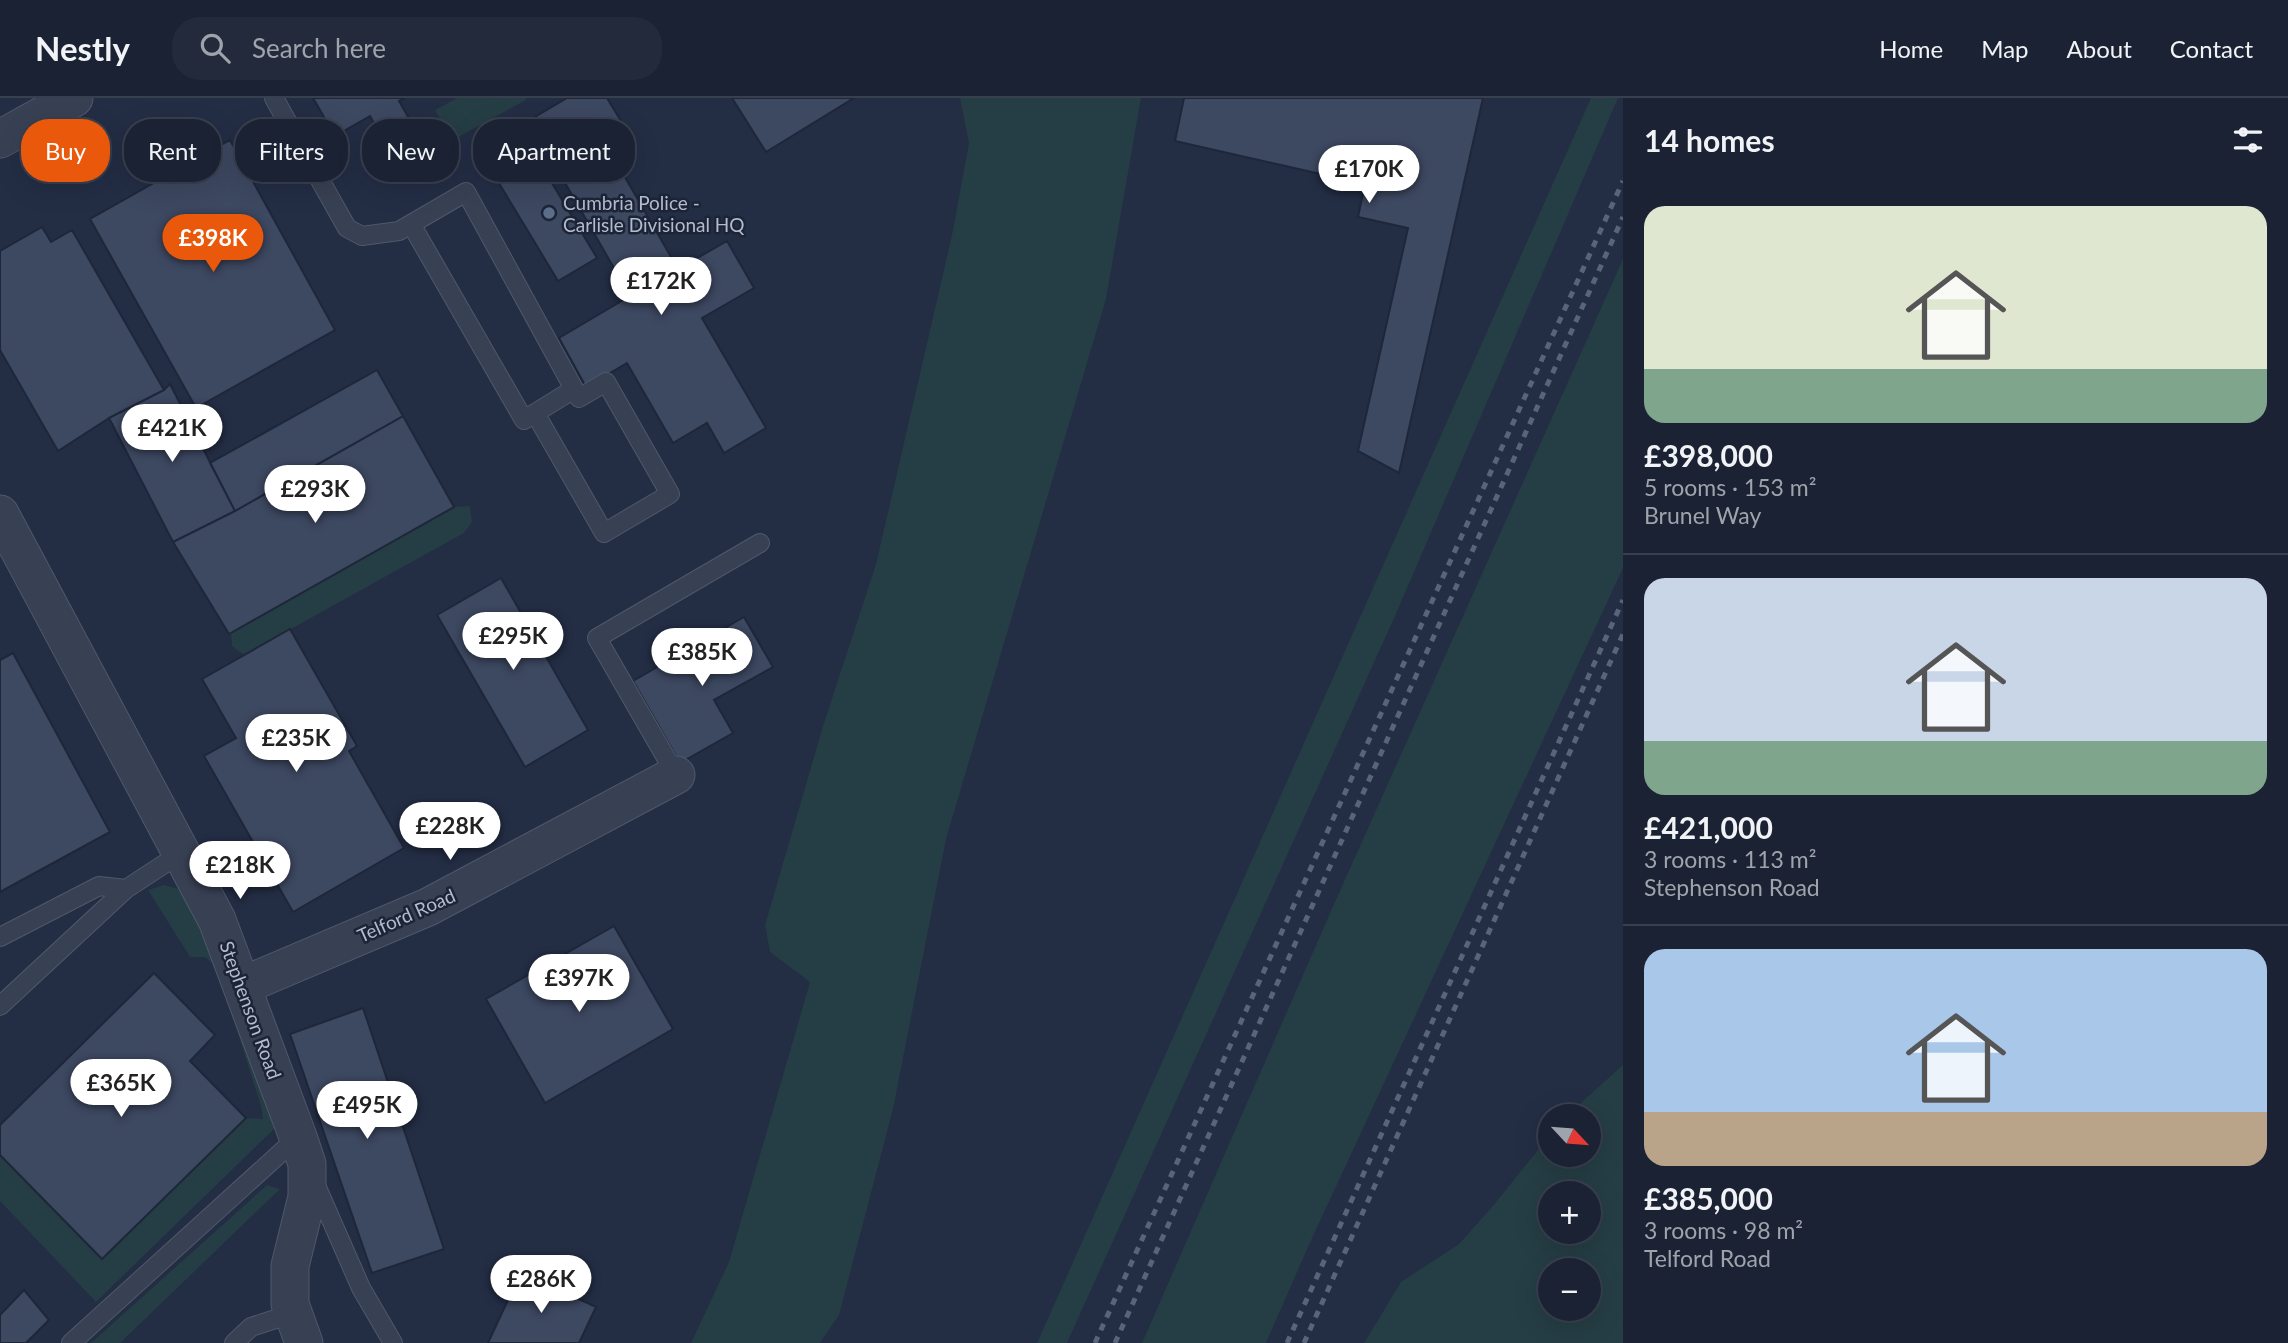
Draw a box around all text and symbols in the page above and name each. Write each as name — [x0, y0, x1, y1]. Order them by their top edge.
search box — [172, 17, 662, 80]
text: Nestly — [35, 28, 130, 68]
icon: search — [196, 29, 234, 67]
text: Search here — [252, 32, 386, 64]
text: Home — [1879, 34, 1943, 63]
text: Map — [1981, 34, 2029, 63]
text: About — [2067, 34, 2132, 63]
text: Contact — [2170, 34, 2253, 63]
chip: Buy — [21, 119, 110, 182]
chip: Rent — [124, 119, 221, 182]
chip: Filters — [235, 119, 348, 182]
chip: New — [362, 119, 459, 182]
chip: Apartment — [473, 119, 635, 182]
icon: filters — [2229, 121, 2267, 159]
text: 14 homes — [1644, 122, 1775, 158]
pin: £170K — [1320, 146, 1418, 205]
text: £170K — [1334, 154, 1404, 182]
place label: Cumbria Police - Carlisle Divisional HQ — [563, 191, 745, 236]
marker: Cumbria Police - Carlisle Divisional HQ — [541, 205, 557, 221]
pin: £398K — [164, 214, 262, 274]
text: £398K — [178, 223, 248, 251]
icon: home — [1893, 252, 2019, 378]
pin: £172K — [612, 258, 710, 317]
text: £172K — [626, 266, 696, 294]
pin: £421K — [123, 404, 221, 464]
text: £421K — [137, 413, 207, 441]
text: £398,000 — [1644, 437, 1773, 473]
pin: £293K — [266, 466, 364, 525]
text: 5 rooms · 153 m² — [1644, 473, 1816, 501]
text: £293K — [280, 474, 350, 502]
text: Brunel Way — [1644, 501, 1761, 529]
pin: £295K — [464, 612, 562, 672]
text: £295K — [478, 621, 548, 649]
icon: home — [1893, 624, 2019, 750]
pin: £385K — [653, 628, 751, 688]
text: £385K — [667, 637, 737, 665]
pin: £235K — [247, 714, 345, 774]
text: £235K — [261, 723, 331, 751]
pin: £228K — [401, 802, 499, 862]
text: £421,000 — [1644, 809, 1773, 845]
text: £228K — [415, 811, 485, 839]
pin: £218K — [191, 842, 289, 901]
text: 3 rooms · 113 m² — [1644, 845, 1816, 873]
text: £218K — [205, 850, 275, 878]
text: Stephenson Road — [1644, 873, 1820, 901]
street label: Telford Road — [353, 883, 459, 947]
street label: Stephenson Road — [215, 938, 287, 1082]
pin: £397K — [530, 954, 628, 1014]
text: £397K — [544, 963, 614, 991]
icon: home — [1893, 995, 2019, 1121]
pin: £365K — [72, 1060, 170, 1119]
text: £365K — [86, 1068, 156, 1096]
pin: £495K — [318, 1082, 416, 1141]
text: £495K — [332, 1090, 402, 1118]
north arrow — [1538, 1104, 1601, 1167]
map controls — [1538, 1104, 1601, 1321]
text: £385,000 — [1644, 1180, 1773, 1216]
button: + — [1538, 1181, 1601, 1244]
text: 3 rooms · 98 m² — [1644, 1216, 1803, 1244]
text: Telford Road — [1644, 1244, 1771, 1272]
pin: £286K — [492, 1256, 590, 1315]
button: − — [1538, 1258, 1601, 1321]
text: £286K — [506, 1264, 576, 1292]

